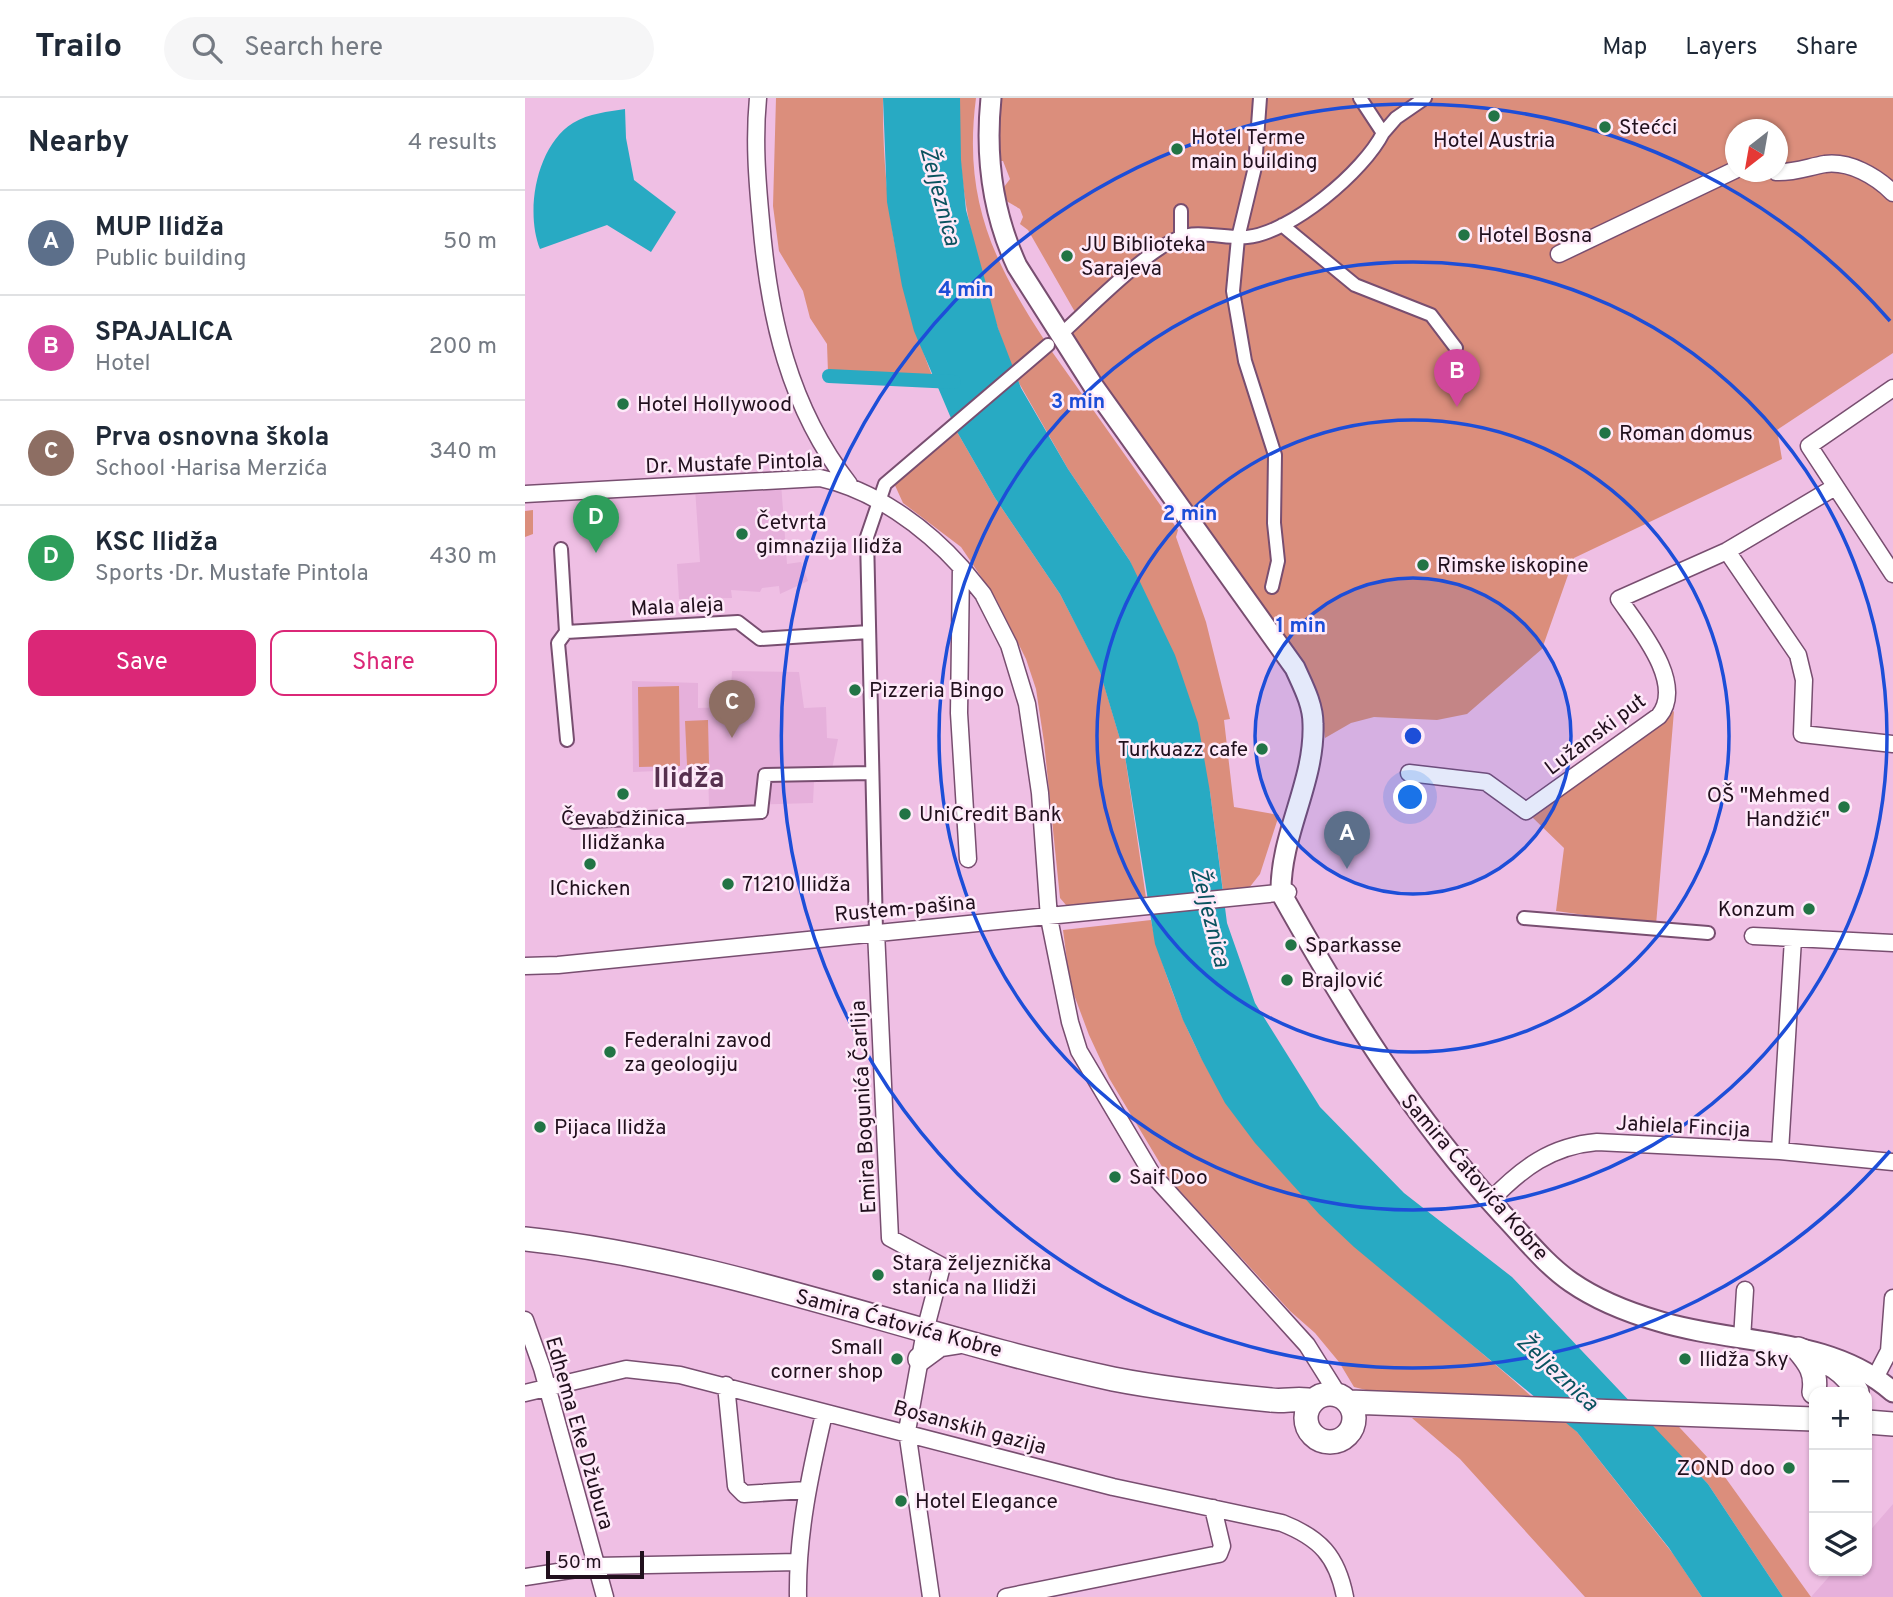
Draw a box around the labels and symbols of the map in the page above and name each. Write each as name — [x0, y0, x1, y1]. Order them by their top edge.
marker: Hotel Austria — [1486, 108, 1502, 124]
place label: Stećci — [1619, 115, 1677, 142]
marker: Stećci — [1597, 119, 1613, 135]
north arrow — [1725, 119, 1788, 182]
place label: Hotel Terme main building — [1191, 125, 1318, 176]
place label: Hotel Austria — [1433, 128, 1555, 155]
marker: Hotel Terme main building — [1169, 141, 1185, 157]
water label: Željeznica — [911, 144, 967, 250]
place label: Hotel Bosna — [1478, 223, 1592, 250]
marker: Hotel Bosna — [1456, 227, 1472, 243]
place label: JU Biblioteka Sarajeva — [1081, 232, 1206, 283]
marker: JU Biblioteka Sarajeva — [1059, 248, 1075, 264]
text: 4 min — [938, 277, 994, 304]
pin: B — [1434, 349, 1480, 407]
text: 3 min — [1051, 389, 1105, 416]
place label: Hotel Hollywood — [637, 392, 792, 419]
marker: Hotel Hollywood — [615, 396, 631, 412]
place label: Roman domus — [1619, 421, 1753, 448]
marker: Roman domus — [1597, 425, 1613, 441]
street label: Dr. Mustafe Pintola — [645, 448, 823, 481]
pin: D — [573, 495, 619, 553]
text: 2 min — [1163, 501, 1217, 528]
place label: Četvrta gimnazija Ilidža — [756, 509, 902, 561]
marker: Četvrta gimnazija Ilidža — [734, 526, 750, 542]
place label: Rimske iskopine — [1437, 553, 1589, 580]
marker: Rimske iskopine — [1415, 557, 1431, 573]
street label: Mala aleja — [630, 592, 724, 623]
text: 1 min — [1276, 613, 1326, 640]
place label: Pizzeria Bingo — [869, 678, 1004, 705]
pin: C — [709, 680, 755, 738]
marker: Pizzeria Bingo — [847, 682, 863, 698]
street label: Lužanski put — [1540, 688, 1652, 782]
centre of rings — [1401, 724, 1425, 748]
place label: Turkuazz cafe — [1117, 737, 1248, 764]
marker: Turkuazz cafe — [1254, 741, 1270, 757]
district label: Ilidža — [653, 762, 725, 798]
your location — [1393, 780, 1427, 814]
place label: OŠ "Mehmed Handžić" — [1707, 782, 1830, 834]
marker: Čevabdžinica Ilidžanka — [615, 786, 631, 802]
marker: OŠ "Mehmed Handžić" — [1836, 799, 1852, 815]
place label: UniCredit Bank — [919, 802, 1062, 829]
place label: Čevabdžinica Ilidžanka — [561, 805, 685, 857]
marker: UniCredit Bank — [897, 806, 913, 822]
pin: A — [1324, 811, 1370, 869]
marker: IChicken — [582, 856, 598, 872]
water label: Željeznica — [1182, 865, 1236, 970]
place label: 71210 Ilidža — [742, 872, 851, 899]
place label: IChicken — [549, 876, 631, 903]
marker: 71210 Ilidža — [720, 876, 736, 892]
street label: Rustem-pašina — [833, 890, 977, 929]
place label: Konzum — [1718, 897, 1795, 924]
marker: Konzum — [1801, 901, 1817, 917]
place label: Sparkasse — [1305, 933, 1402, 960]
marker: Sparkasse — [1283, 937, 1299, 953]
place label: Brajlović — [1301, 968, 1383, 995]
marker: Brajlović — [1279, 972, 1295, 988]
street label: Emira Bogunića Čarlija — [844, 1000, 884, 1214]
place label: Federalni zavod za geologiju — [624, 1028, 772, 1079]
marker: Federalni zavod za geologiju — [602, 1044, 618, 1060]
street label: Samira Ćatovića Kobre — [1394, 1088, 1555, 1267]
street label: Jahiela Fincija — [1615, 1110, 1751, 1145]
place label: Pijaca Ilidža — [554, 1115, 666, 1142]
marker: Pijaca Ilidža — [532, 1119, 548, 1135]
place label: Saif Doo — [1129, 1165, 1208, 1192]
marker: Saif Doo — [1107, 1169, 1123, 1185]
place label: Stara željeznička stanica na Ilidži — [892, 1251, 1051, 1302]
marker: Stara željeznička stanica na Ilidži — [870, 1267, 886, 1283]
street label: Samira Ćatovića Kobre — [793, 1283, 1005, 1365]
water label: Željeznica — [1509, 1328, 1604, 1419]
street label: Edhema Eke Džubura — [538, 1334, 619, 1533]
place label: Small corner shop — [770, 1335, 883, 1386]
place label: Ilidža Sky — [1699, 1347, 1789, 1374]
marker: Small corner shop — [889, 1351, 905, 1367]
marker: Ilidža Sky — [1677, 1351, 1693, 1367]
street label: Bosanskih gazija — [890, 1395, 1049, 1462]
place label: ZOND doo — [1676, 1456, 1775, 1483]
marker: ZOND doo — [1781, 1460, 1797, 1476]
place label: Hotel Elegance — [915, 1489, 1058, 1516]
marker: Hotel Elegance — [893, 1493, 909, 1509]
scale bar — [546, 1548, 644, 1580]

